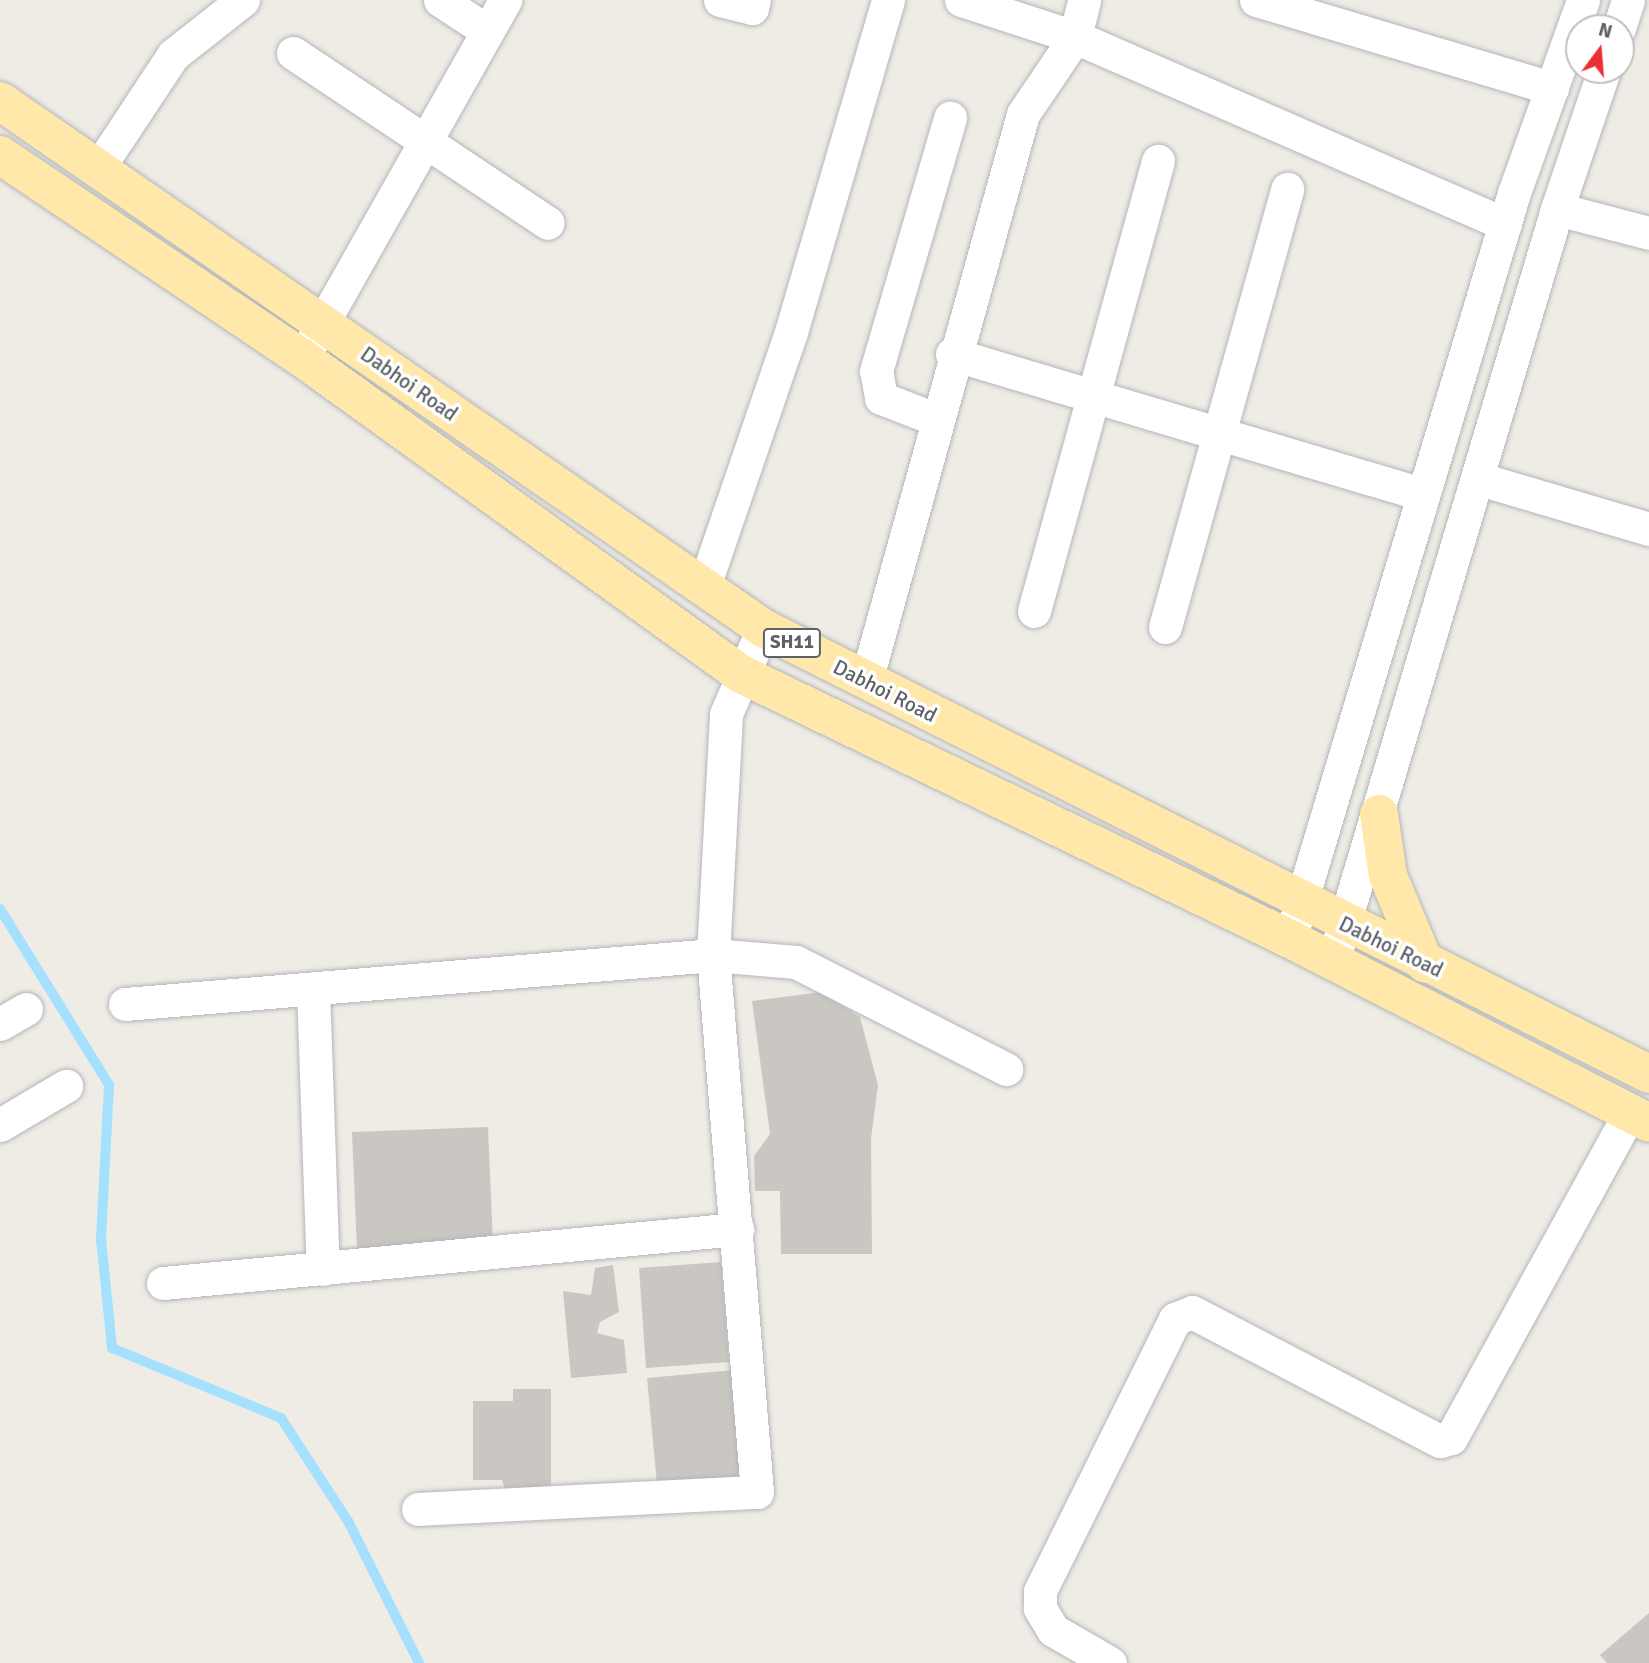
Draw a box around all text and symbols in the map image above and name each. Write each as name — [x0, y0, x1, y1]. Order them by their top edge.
north arrow — [1565, 14, 1635, 84]
text: N — [1596, 17, 1615, 44]
street label: Dabhoi Road — [356, 341, 462, 427]
road number: SH11 — [762, 628, 822, 658]
street label: Dabhoi Road — [829, 654, 941, 728]
street label: Dabhoi Road — [1335, 911, 1447, 983]

